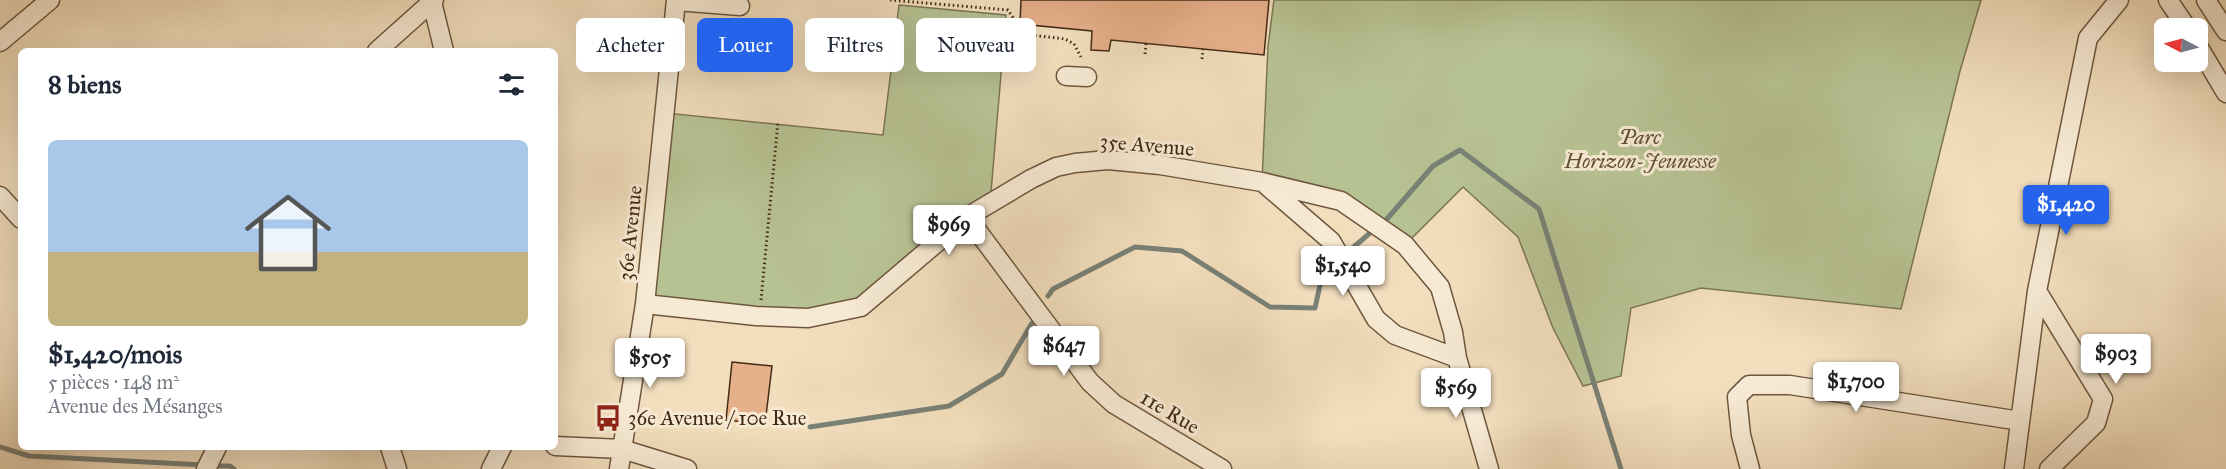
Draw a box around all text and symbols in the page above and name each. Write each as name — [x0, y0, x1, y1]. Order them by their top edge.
chip: Acheter — [576, 18, 685, 72]
chip: Louer — [697, 18, 793, 72]
chip: Filtres — [805, 18, 904, 72]
chip: Nouveau — [916, 18, 1036, 72]
north arrow — [2154, 18, 2208, 72]
map controls — [2154, 18, 2208, 72]
text: 8 biens — [48, 68, 121, 100]
icon: filters — [495, 68, 528, 101]
park label: Parc Horizon-Jeunesse — [1563, 124, 1717, 174]
street label: 35e Avenue — [1099, 128, 1195, 162]
icon: home — [234, 179, 342, 287]
street label: 36e Avenue — [612, 184, 648, 282]
pin: $1,420 — [2017, 185, 2115, 236]
text: $1,420 — [2037, 192, 2095, 216]
pin: $969 — [913, 205, 985, 256]
text: $969 — [927, 212, 971, 236]
pin: $1,540 — [1294, 246, 1392, 297]
text: $1,540 — [1315, 253, 1371, 277]
pin: $647 — [1028, 326, 1100, 377]
text: $647 — [1042, 333, 1086, 357]
pin: $903 — [2080, 334, 2152, 385]
text: $1,420/mois — [48, 338, 182, 370]
pin: $505 — [614, 338, 686, 389]
text: $903 — [2095, 341, 2137, 365]
text: $505 — [629, 345, 671, 369]
pin: $1,700 — [1807, 362, 1905, 413]
pin: $569 — [1420, 368, 1492, 419]
text: $1,700 — [1827, 369, 1885, 393]
text: 5 pièces · 148 m² — [48, 370, 179, 394]
text: $569 — [1435, 375, 1477, 399]
street label: 11e Rue — [1136, 384, 1205, 440]
text: Avenue des Mésanges — [48, 394, 223, 418]
bus stop icon: 36e Avenue / 10e Rue — [593, 403, 623, 433]
place label: 36e Avenue / 10e Rue — [628, 405, 807, 431]

